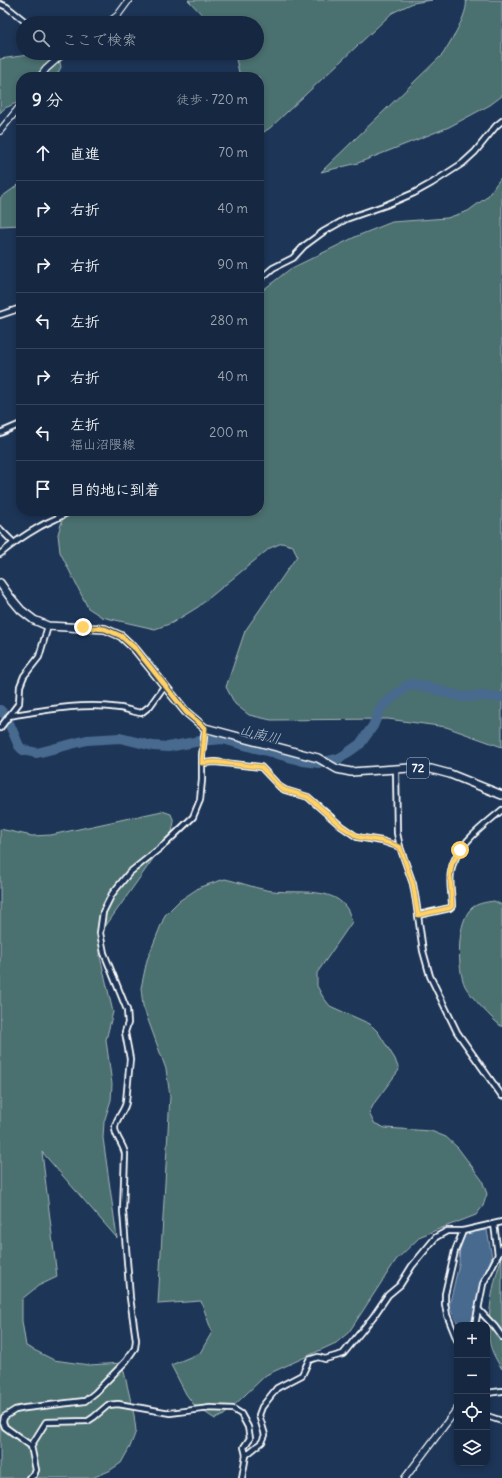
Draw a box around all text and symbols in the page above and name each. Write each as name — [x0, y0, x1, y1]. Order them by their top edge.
search box — [16, 16, 264, 60]
icon: search — [30, 27, 52, 49]
text: ここで検索 — [62, 30, 137, 49]
text: 9 分 — [32, 89, 63, 111]
text: 徒歩 · 720 m — [176, 91, 248, 108]
icon: ahead — [32, 142, 54, 164]
text: 直進 — [70, 144, 100, 163]
text: 70 m — [219, 144, 248, 161]
icon: right — [32, 198, 54, 220]
text: 右折 — [70, 200, 100, 219]
text: 40 m — [217, 200, 248, 217]
icon: right — [32, 254, 54, 276]
text: 右折 — [70, 256, 100, 275]
text: 90 m — [217, 256, 248, 273]
icon: left — [32, 310, 54, 332]
text: 左折 — [70, 312, 100, 331]
text: 280 m — [210, 312, 248, 329]
icon: right — [32, 366, 54, 388]
text: 右折 — [70, 368, 100, 387]
text: 40 m — [217, 368, 248, 385]
text: 左折 — [70, 415, 100, 434]
icon: left — [32, 422, 54, 444]
text: 200 m — [209, 424, 248, 441]
text: 福山沼隈線 — [70, 436, 135, 453]
icon: arrive — [32, 478, 54, 500]
text: 目的地に到着 — [70, 480, 160, 499]
route end — [74, 618, 92, 636]
water label: 山南川 — [237, 720, 283, 748]
road number: 72 — [407, 758, 429, 778]
route start — [451, 841, 469, 859]
map controls — [454, 1322, 490, 1466]
button: + — [454, 1322, 490, 1358]
button: − — [454, 1358, 490, 1394]
button: locate — [454, 1394, 490, 1430]
button: layers — [454, 1430, 490, 1466]

